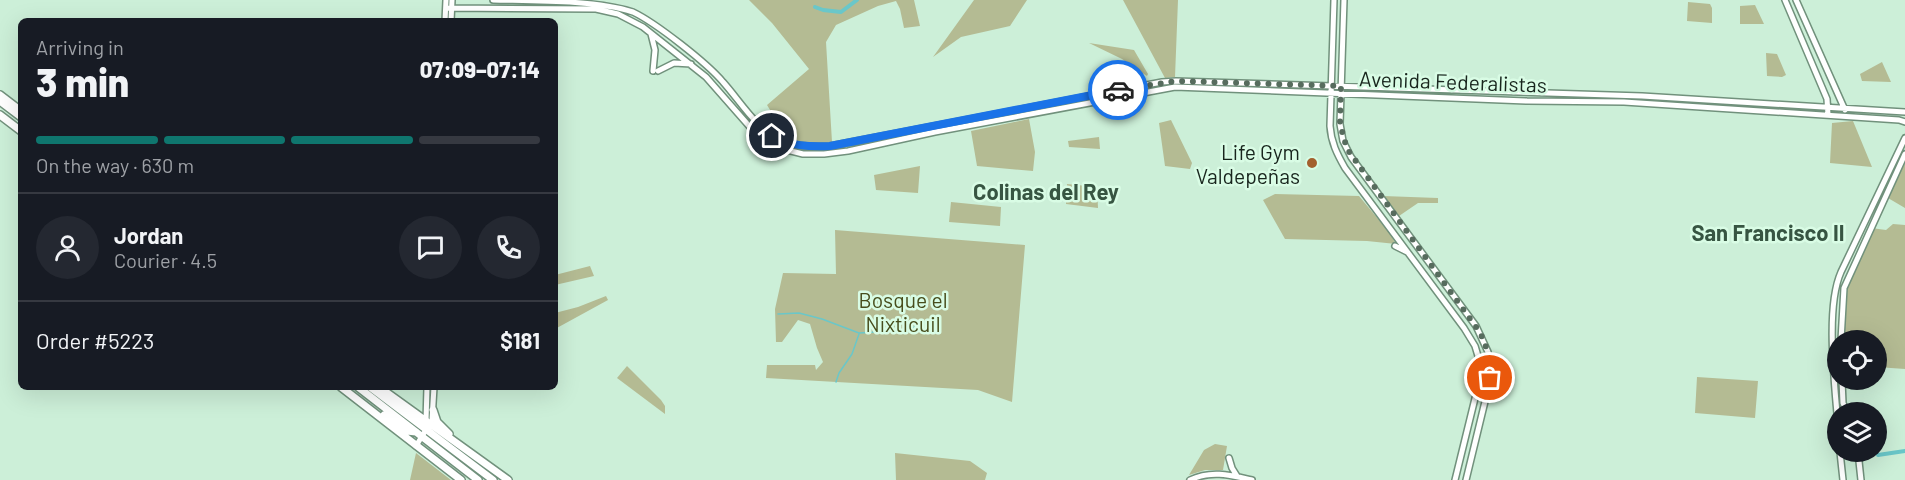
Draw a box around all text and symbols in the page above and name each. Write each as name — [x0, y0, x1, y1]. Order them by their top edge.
text: Arriving in — [36, 35, 124, 59]
text: 07:09–07:14 — [420, 56, 540, 82]
text: 3 min — [36, 58, 129, 105]
courier — [1088, 60, 1148, 120]
street label: Avenida Federalistas — [1359, 65, 1547, 97]
icon: car — [1102, 74, 1135, 107]
pin — [746, 110, 797, 161]
icon: home — [755, 119, 788, 152]
place label: Life Gym Valdepeñas — [1196, 139, 1300, 188]
text: On the way · 630 m — [36, 153, 194, 177]
marker: Life Gym Valdepeñas — [1305, 156, 1319, 170]
district label: Colinas del Rey — [973, 178, 1119, 204]
button: person — [36, 216, 99, 279]
button: chat — [399, 216, 462, 279]
button: phone — [477, 216, 540, 279]
district label: San Francisco II — [1692, 219, 1844, 245]
text: Jordan — [114, 222, 183, 248]
text: Courier · 4.5 — [114, 248, 217, 272]
park label: Bosque el Nixticuil — [859, 287, 947, 336]
text: Order #5223 — [36, 327, 154, 353]
text: $181 — [500, 327, 540, 353]
map controls — [1827, 330, 1887, 462]
button: locate — [1827, 330, 1887, 390]
pin — [1464, 352, 1515, 403]
icon: bag — [1473, 361, 1506, 394]
button: layers — [1827, 402, 1887, 462]

